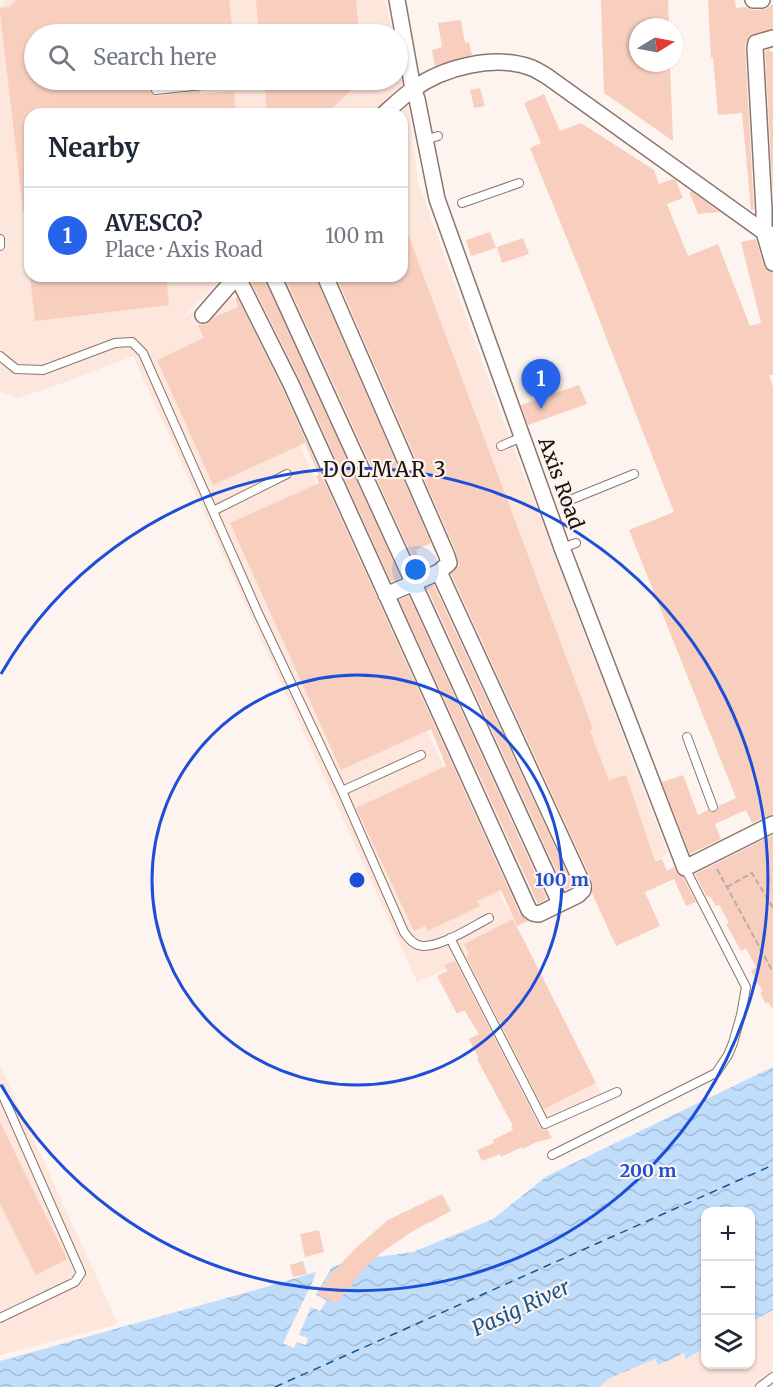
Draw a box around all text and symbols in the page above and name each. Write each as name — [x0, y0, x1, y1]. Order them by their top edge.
north arrow — [629, 18, 683, 72]
search box — [24, 24, 408, 90]
icon: search — [45, 41, 78, 74]
text: Search here — [93, 43, 216, 71]
text: Nearby — [48, 131, 140, 164]
text: AVESCO? — [105, 209, 203, 237]
text: 1 — [63, 223, 72, 248]
text: 100 m — [325, 223, 384, 248]
text: Place · Axis Road — [105, 237, 263, 262]
pin: 1 — [522, 360, 560, 409]
street label: Axis Road — [533, 432, 590, 532]
district label: DOLMAR 3 — [323, 456, 447, 483]
your location — [401, 555, 430, 584]
text: 100 m — [535, 868, 589, 891]
centre of rings — [347, 870, 367, 890]
text: 200 m — [620, 1159, 676, 1182]
map controls — [701, 1207, 755, 1369]
button: + — [701, 1207, 755, 1261]
button: − — [701, 1261, 755, 1315]
water label: Pasig River — [467, 1273, 575, 1342]
button: layers — [701, 1315, 755, 1369]

